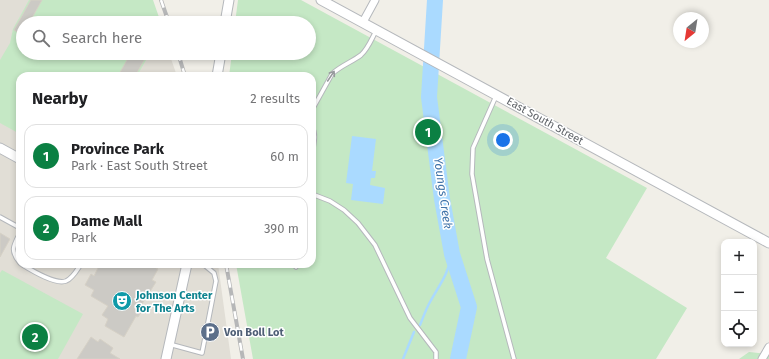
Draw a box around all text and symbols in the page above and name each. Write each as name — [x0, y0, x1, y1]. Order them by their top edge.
north arrow — [673, 12, 709, 48]
search box — [16, 16, 316, 60]
icon: search — [30, 27, 52, 49]
text: Search here — [62, 29, 142, 47]
one-way arrow — [328, 70, 336, 82]
text: Nearby — [32, 88, 87, 109]
text: 2 results — [250, 91, 300, 106]
street label: East South Street — [504, 95, 586, 147]
pin: 1 — [415, 117, 441, 147]
your location — [493, 130, 513, 150]
text: Province Park — [71, 140, 164, 158]
text: 1 — [43, 149, 49, 164]
text: 60 m — [270, 149, 299, 164]
water label: Youngs Creek — [431, 156, 455, 230]
text: Park · East South Street — [71, 158, 208, 173]
text: Dame Mall — [71, 212, 142, 230]
text: 2 — [43, 221, 49, 236]
text: 390 m — [264, 221, 299, 236]
text: Park — [71, 230, 97, 245]
map controls — [721, 239, 757, 347]
button: + — [721, 239, 757, 275]
button: − — [721, 275, 757, 311]
place label: Johnson Center for The Arts — [135, 289, 213, 315]
theatre icon: Johnson Center for The Arts — [111, 290, 133, 312]
button: locate — [721, 311, 757, 347]
parking icon: Von Boll Lot — [199, 321, 221, 343]
pin: 2 — [22, 322, 48, 352]
place label: Von Boll Lot — [223, 326, 285, 339]

